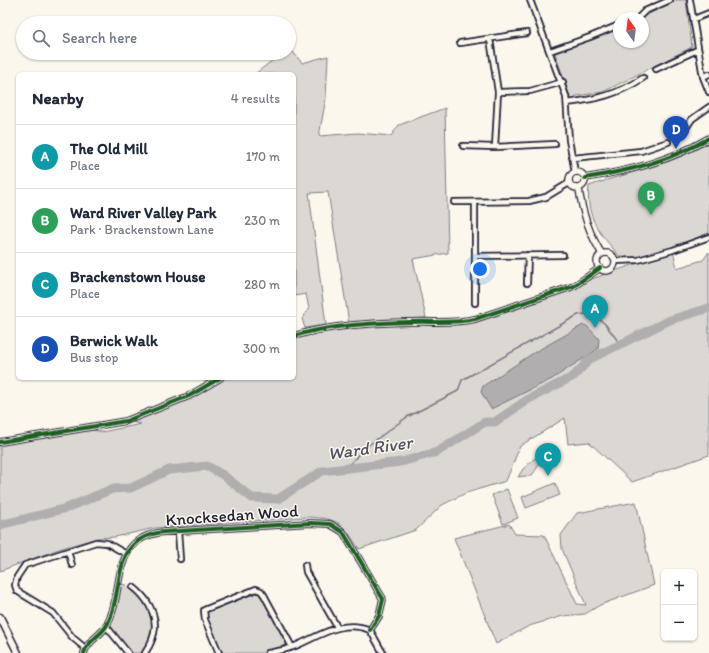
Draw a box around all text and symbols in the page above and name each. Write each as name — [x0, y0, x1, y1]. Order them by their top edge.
north arrow — [613, 12, 649, 48]
search box — [16, 16, 296, 60]
icon: search — [30, 27, 52, 49]
text: Search here — [62, 29, 137, 47]
text: Nearby — [32, 88, 84, 108]
text: 4 results — [231, 91, 280, 106]
pin: D — [663, 116, 689, 149]
text: The Old Mill — [70, 140, 148, 158]
text: A — [41, 149, 49, 164]
text: 170 m — [246, 149, 280, 164]
text: Place — [70, 158, 100, 173]
pin: B — [638, 182, 664, 215]
text: Ward River Valley Park — [70, 204, 217, 222]
text: B — [41, 213, 49, 228]
text: 230 m — [244, 213, 280, 228]
text: Park · Brackenstown Lane — [70, 222, 214, 237]
your location — [470, 259, 490, 279]
text: Brackenstown House — [70, 268, 205, 286]
text: C — [41, 277, 49, 292]
text: 280 m — [244, 277, 280, 292]
text: Place — [70, 286, 100, 301]
pin: A — [582, 295, 608, 328]
text: Berwick Walk — [70, 332, 158, 350]
text: D — [41, 341, 49, 356]
text: 300 m — [243, 341, 280, 356]
text: Bus stop — [70, 350, 118, 365]
water label: Ward River — [326, 431, 415, 465]
pin: C — [535, 443, 561, 476]
street label: Knocksedan Wood — [165, 500, 300, 530]
map controls — [661, 569, 697, 641]
button: + — [661, 569, 697, 605]
button: − — [661, 605, 697, 641]

